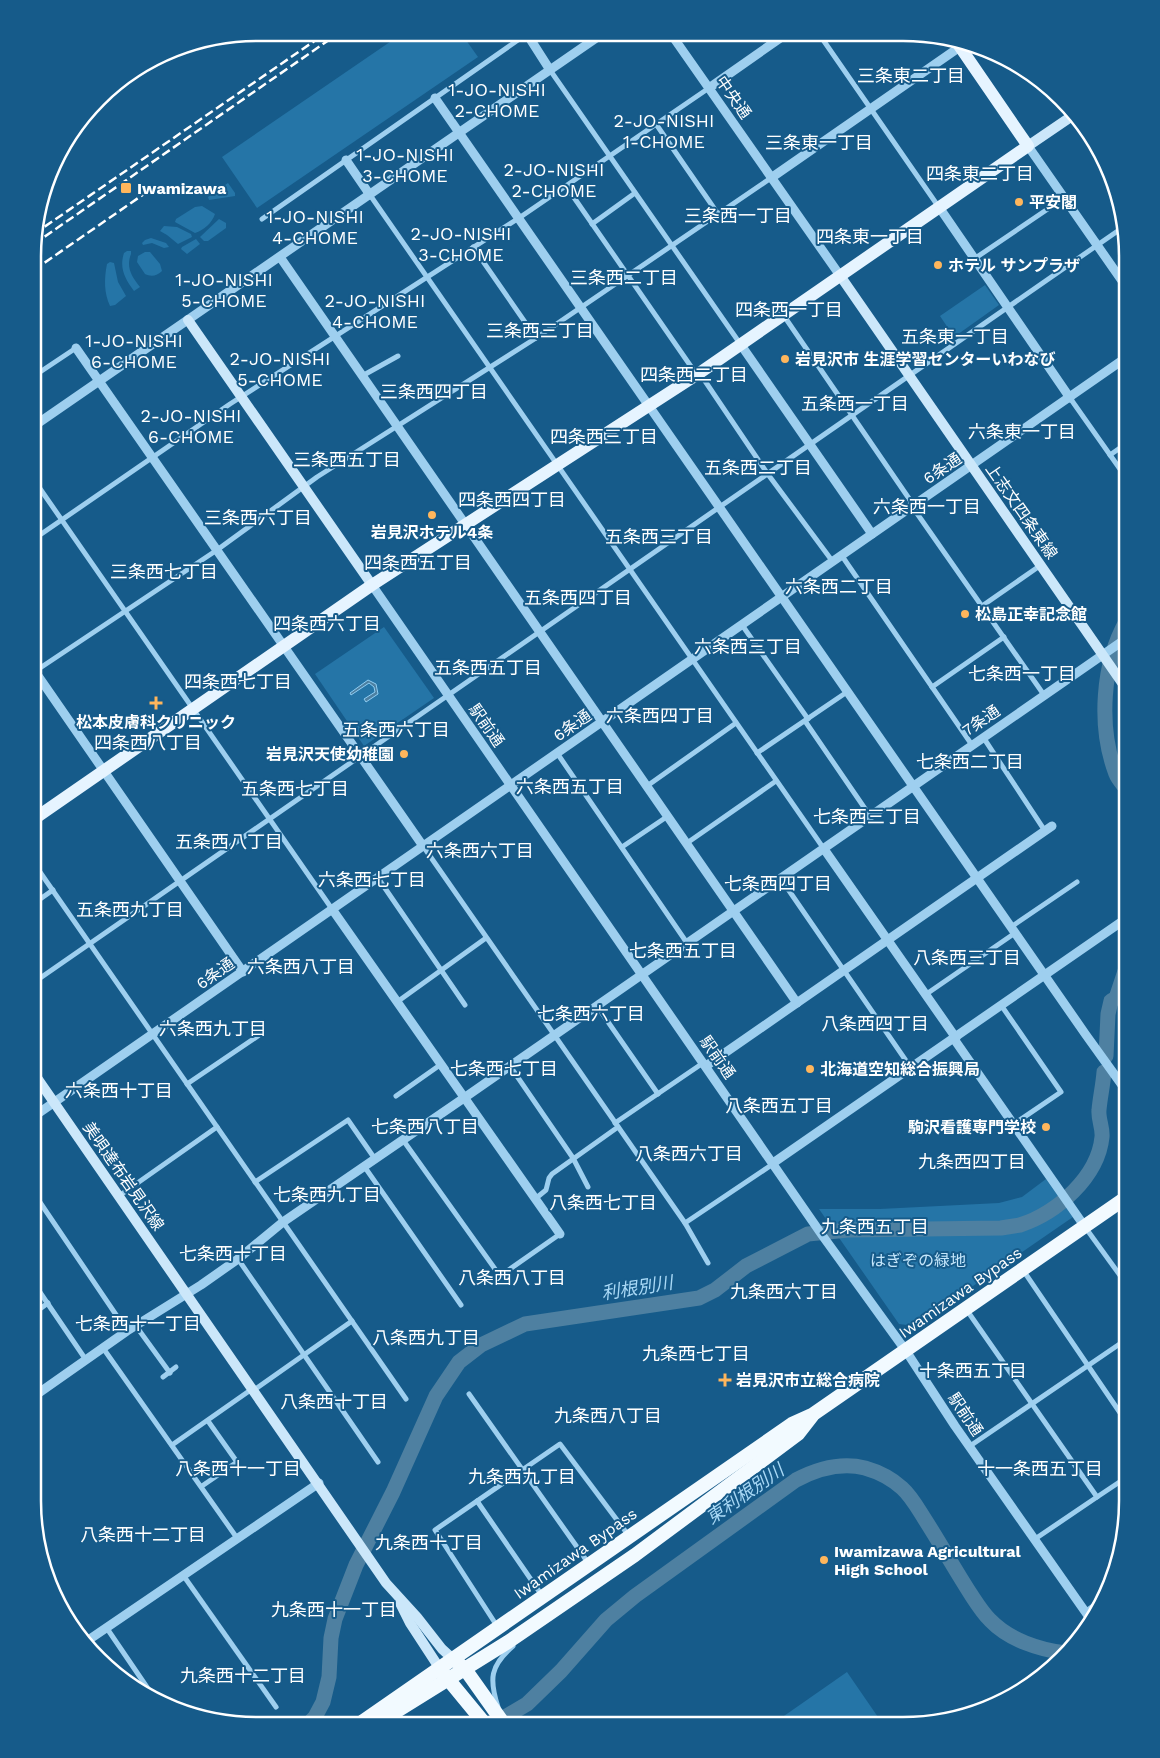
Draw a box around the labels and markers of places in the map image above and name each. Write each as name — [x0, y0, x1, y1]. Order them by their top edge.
place label: Iwamizawa — [137, 179, 227, 198]
marker: Iwamizawa — [119, 181, 133, 195]
place label: 平安閣 — [1029, 193, 1077, 212]
marker: 平安閣 — [1013, 196, 1025, 208]
place label: ホテル サンプラザ — [948, 256, 1080, 275]
marker: ホテル サンプラザ — [932, 259, 944, 271]
place label: 岩見沢市 生涯学習センターいわなび — [795, 350, 1056, 369]
marker: 岩見沢市 生涯学習センターいわなび — [779, 353, 791, 365]
marker: 岩見沢ホテル4条 — [426, 509, 438, 521]
place label: 岩見沢ホテル4条 — [371, 523, 493, 542]
place label: 松島正幸記念館 — [975, 605, 1087, 624]
marker: 松島正幸記念館 — [959, 608, 971, 620]
marker: 松本皮膚科クリニック — [149, 696, 163, 710]
place label: 松本皮膚科クリニック — [76, 713, 236, 732]
place label: 岩見沢天使幼稚園 — [266, 745, 394, 764]
marker: 岩見沢天使幼稚園 — [398, 748, 410, 760]
place label: 北海道空知総合振興局 — [820, 1060, 980, 1079]
marker: 北海道空知総合振興局 — [804, 1063, 816, 1075]
place label: 駒沢看護専門学校 — [908, 1118, 1036, 1137]
marker: 駒沢看護専門学校 — [1040, 1121, 1052, 1133]
place label: 岩見沢市立総合病院 — [736, 1371, 880, 1390]
marker: 岩見沢市立総合病院 — [718, 1373, 732, 1387]
place label: Iwamizawa Agricultural High School — [834, 1542, 1021, 1579]
marker: Iwamizawa Agricultural High School — [818, 1554, 830, 1566]

